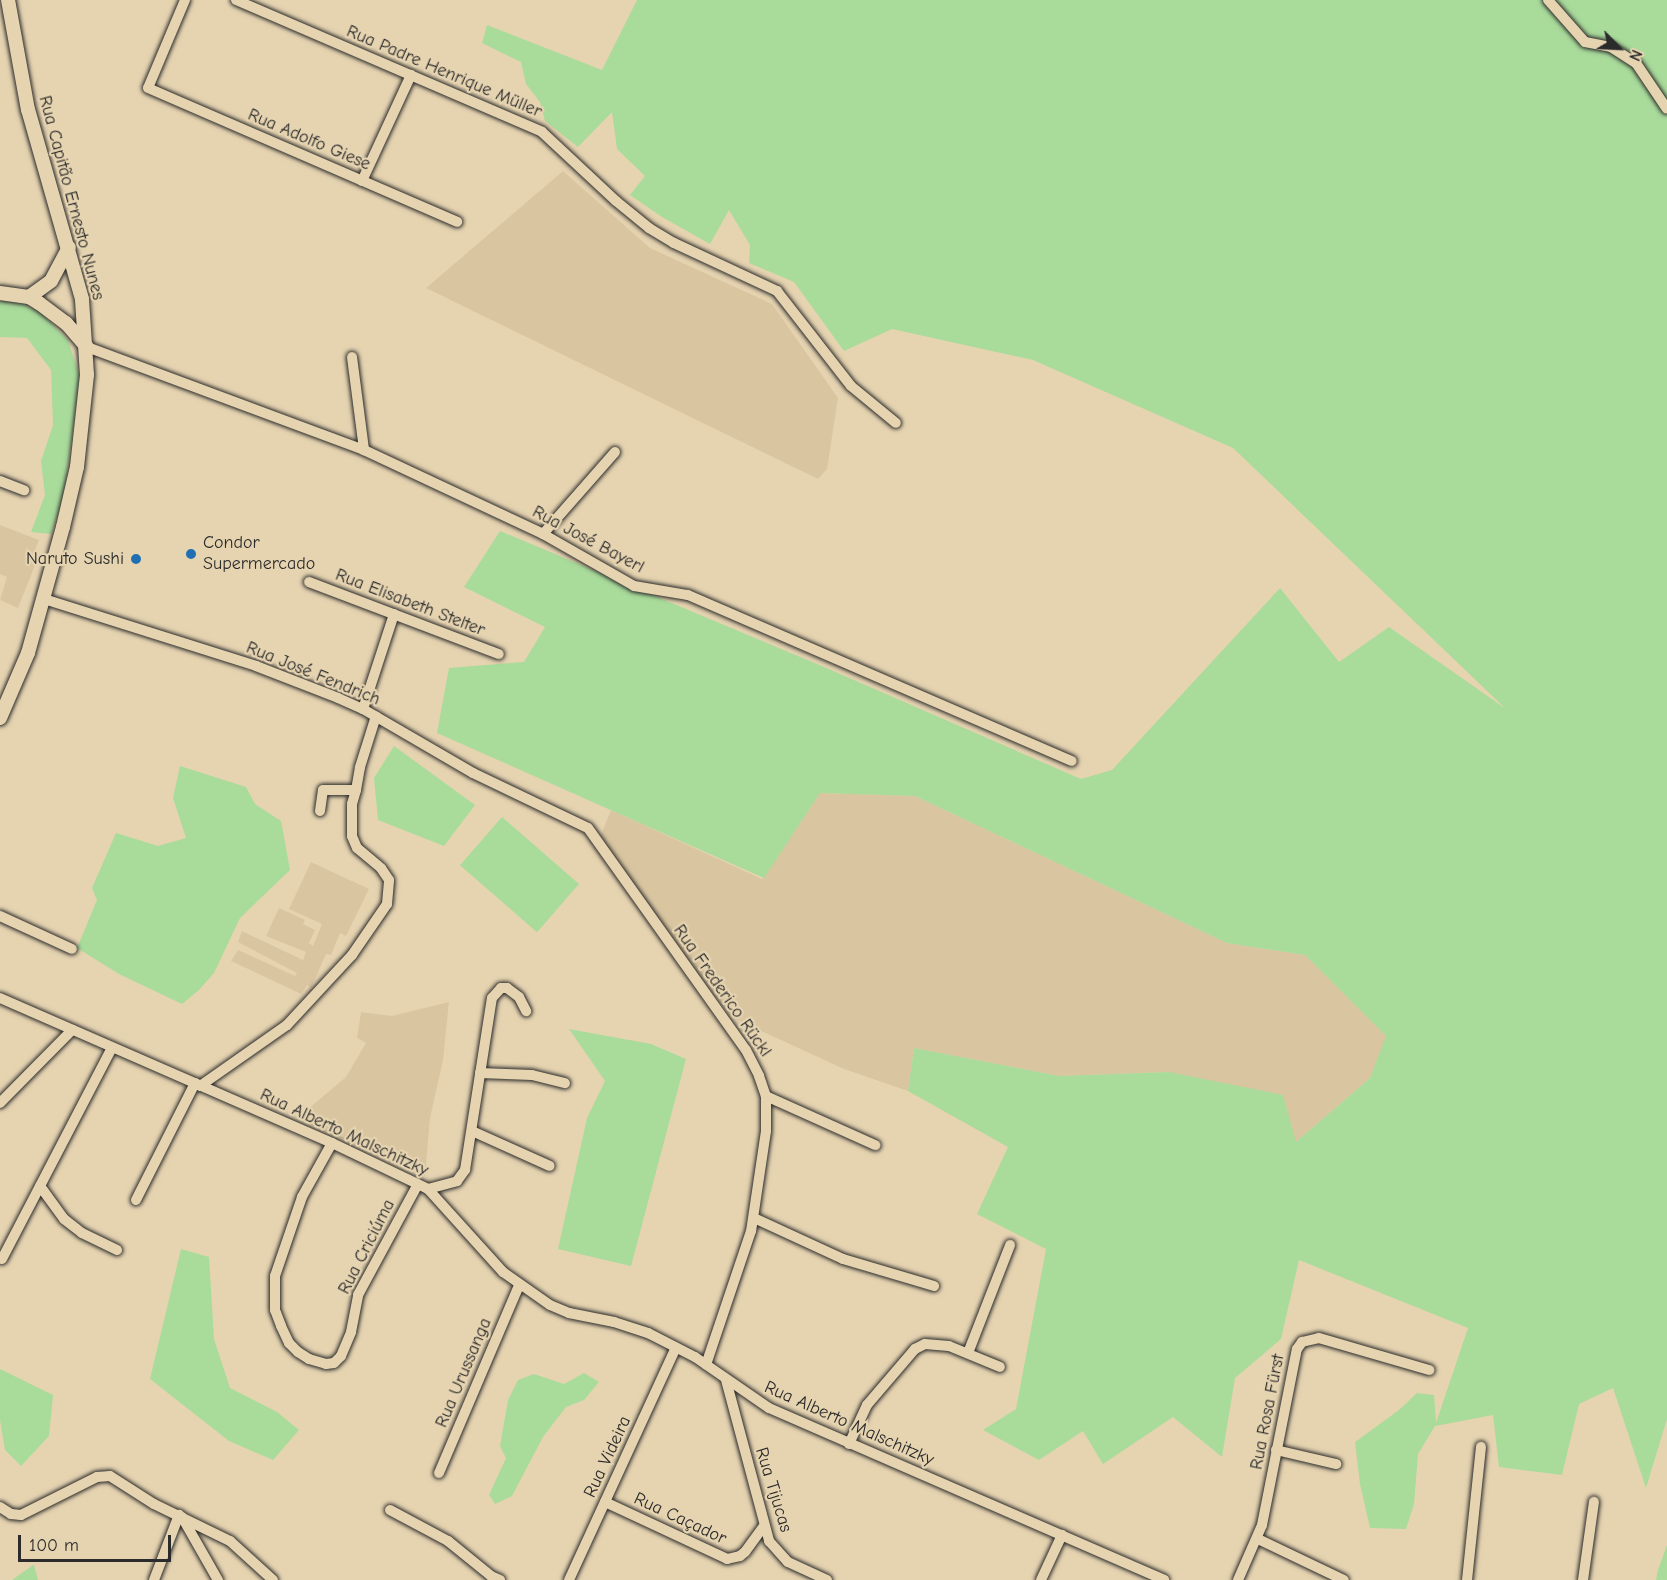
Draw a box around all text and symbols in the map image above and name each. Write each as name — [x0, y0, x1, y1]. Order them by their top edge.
north arrow — [1589, 18, 1649, 78]
street label: Rua Padre Henrique Müller — [343, 21, 545, 123]
text: N — [1625, 47, 1646, 64]
street label: Rua Capitão Ernesto Nunes — [33, 93, 109, 303]
street label: Rua Adolfo Giese — [244, 104, 374, 176]
street label: Rua José Bayerl — [528, 501, 648, 579]
place label: Condor Supermercado — [203, 533, 315, 576]
marker: Condor Supermercado — [184, 547, 198, 561]
place label: Naruto Sushi — [26, 548, 124, 570]
marker: Naruto Sushi — [129, 552, 143, 566]
street label: Rua Elisabeth Stelter — [332, 564, 488, 642]
street label: Rua José Fendrich — [243, 637, 383, 711]
street label: Rua Frederico Rückl — [668, 921, 776, 1061]
street label: Rua Alberto Malschitzky — [256, 1084, 432, 1182]
street label: Rua Criciúma — [334, 1196, 400, 1298]
street label: Rua Urussanga — [431, 1315, 497, 1431]
street label: Rua Rosa Fürst — [1246, 1352, 1290, 1472]
street label: Rua Alberto Malschitzky — [761, 1377, 937, 1471]
street label: Rua Videira — [580, 1413, 636, 1501]
street label: Rua Tijucas — [750, 1445, 796, 1535]
street label: Rua Caçador — [630, 1488, 730, 1550]
scale bar — [21, 1523, 174, 1561]
text: 100 m — [29, 1535, 79, 1556]

